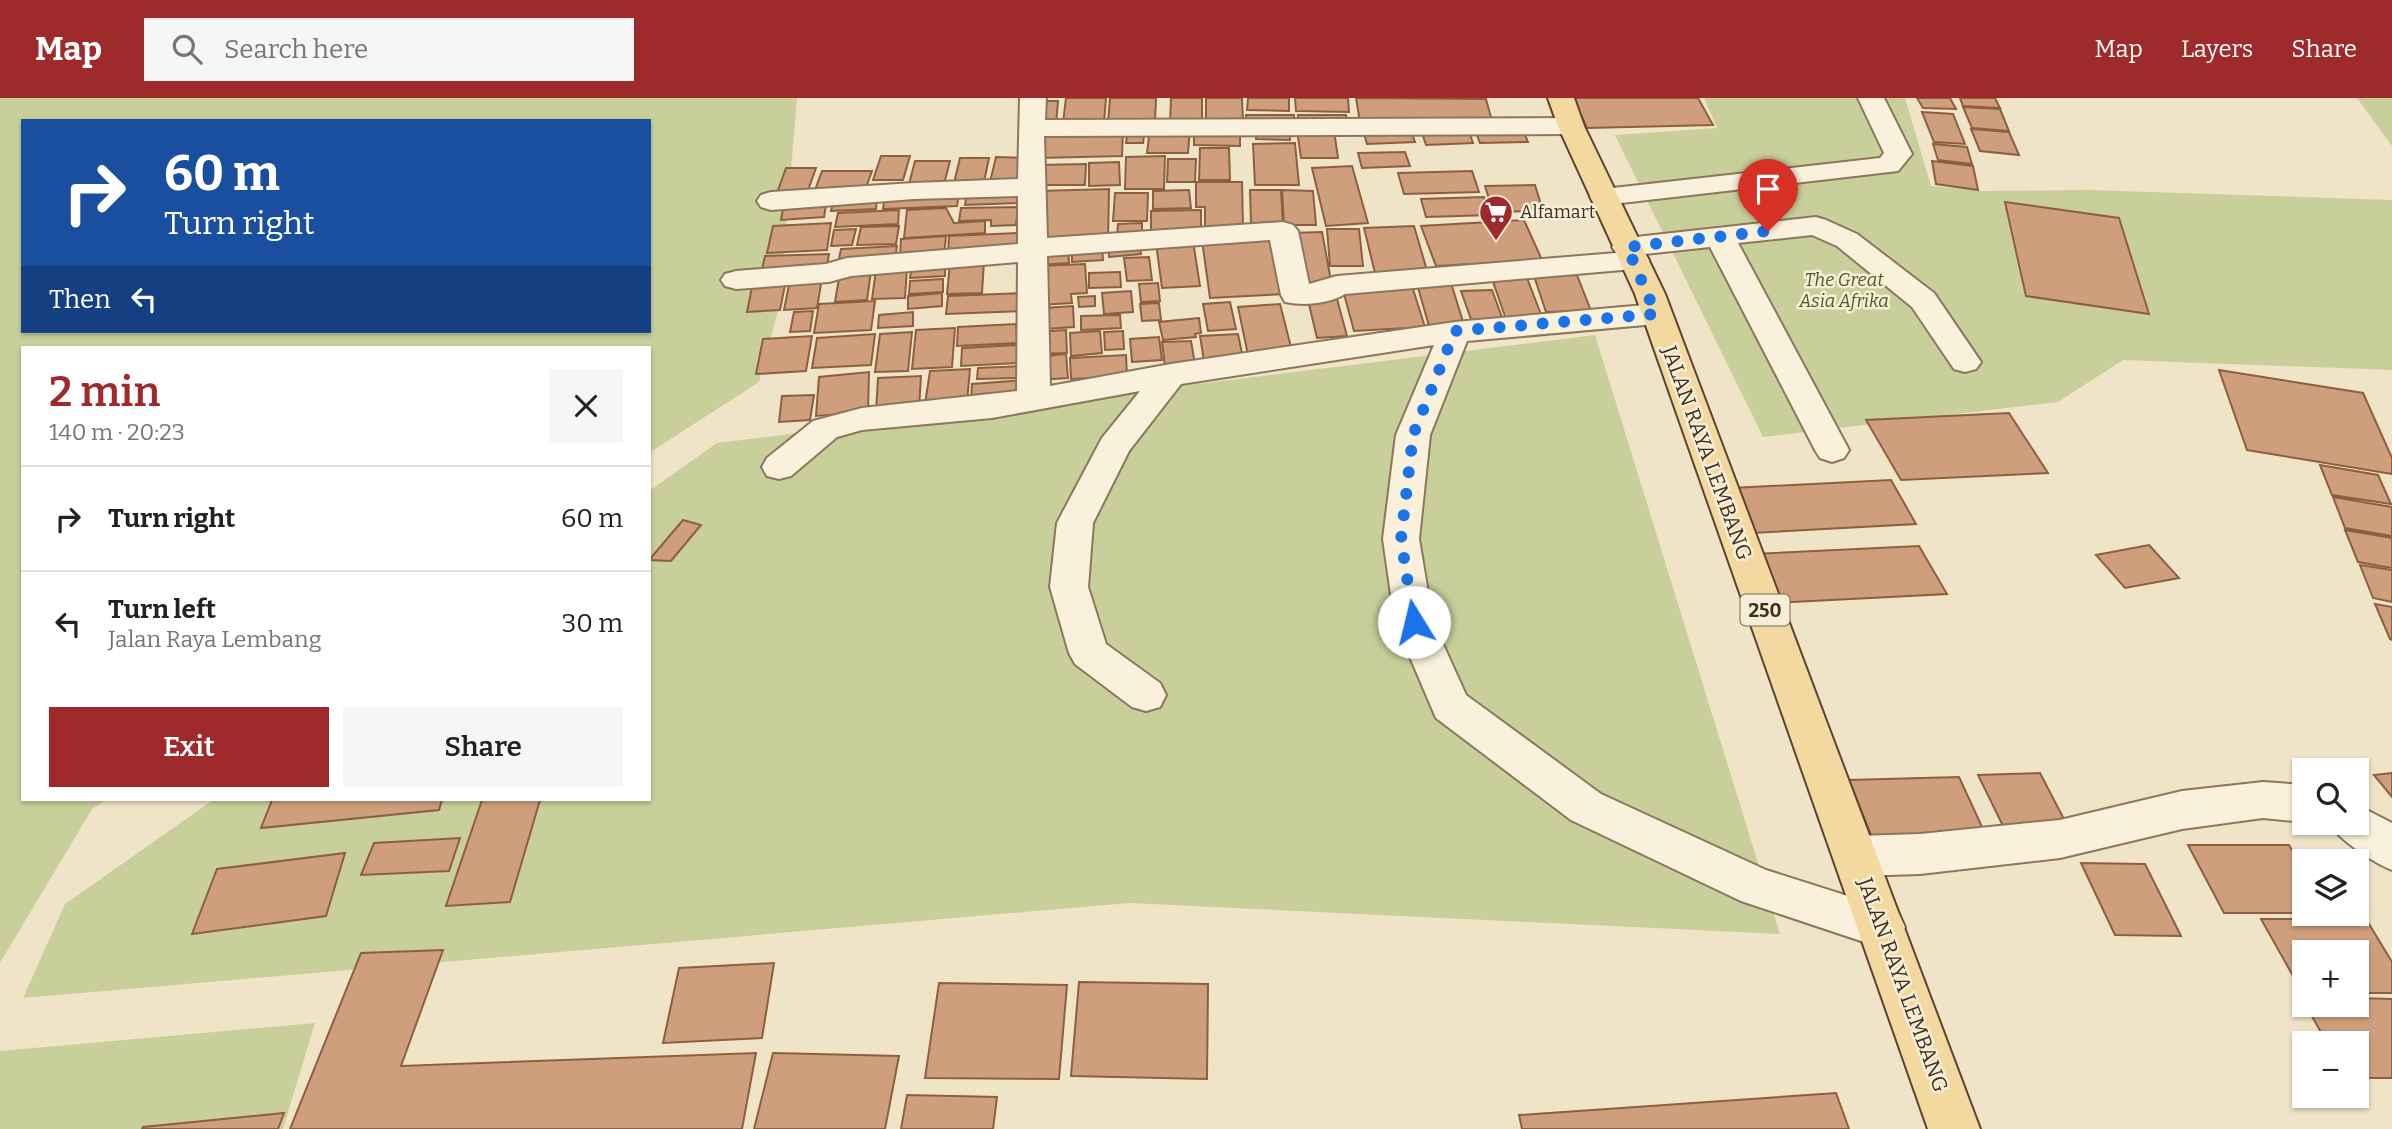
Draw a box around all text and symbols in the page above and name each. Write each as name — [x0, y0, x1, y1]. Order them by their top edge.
search box — [144, 18, 634, 81]
text: Map — [35, 29, 102, 69]
icon: search — [168, 30, 206, 68]
text: Search here — [224, 34, 368, 65]
text: Map — [2095, 35, 2143, 63]
text: Layers — [2181, 35, 2253, 63]
text: Share — [2291, 35, 2357, 63]
text: 60 m — [164, 144, 280, 203]
icon: right — [49, 147, 140, 238]
pin — [1738, 159, 1798, 231]
icon: arrive — [1749, 170, 1787, 208]
supermarket icon: Alfamart — [1477, 193, 1515, 242]
place label: Alfamart — [1520, 201, 1596, 223]
text: Turn right — [164, 204, 315, 242]
park label: The Great Asia Afrika — [1798, 269, 1889, 312]
icon: left — [125, 280, 163, 318]
text: Then — [49, 284, 111, 315]
street label: JALAN RAYA LEMBANG — [1656, 341, 1758, 564]
text: 2 min — [49, 367, 160, 417]
button: close — [549, 369, 623, 443]
text: 140 m · 20:23 — [49, 418, 185, 446]
icon: right — [49, 500, 87, 538]
text: Turn right — [108, 503, 235, 534]
text: 60 m — [561, 503, 623, 534]
position arrow — [1377, 585, 1451, 659]
text: Turn left — [108, 594, 216, 625]
road number: 250 — [1740, 594, 1790, 625]
icon: left — [49, 605, 87, 643]
text: 30 m — [562, 608, 623, 639]
text: Jalan Raya Lembang — [108, 625, 322, 653]
button: Exit — [49, 707, 329, 787]
button: Share — [343, 707, 623, 787]
map controls — [2292, 758, 2369, 1108]
button: search — [2292, 758, 2369, 835]
button: layers — [2292, 849, 2369, 926]
street label: JALAN RAYA LEMBANG — [1852, 873, 1954, 1096]
button: + — [2292, 940, 2369, 1017]
button: − — [2292, 1031, 2369, 1108]

